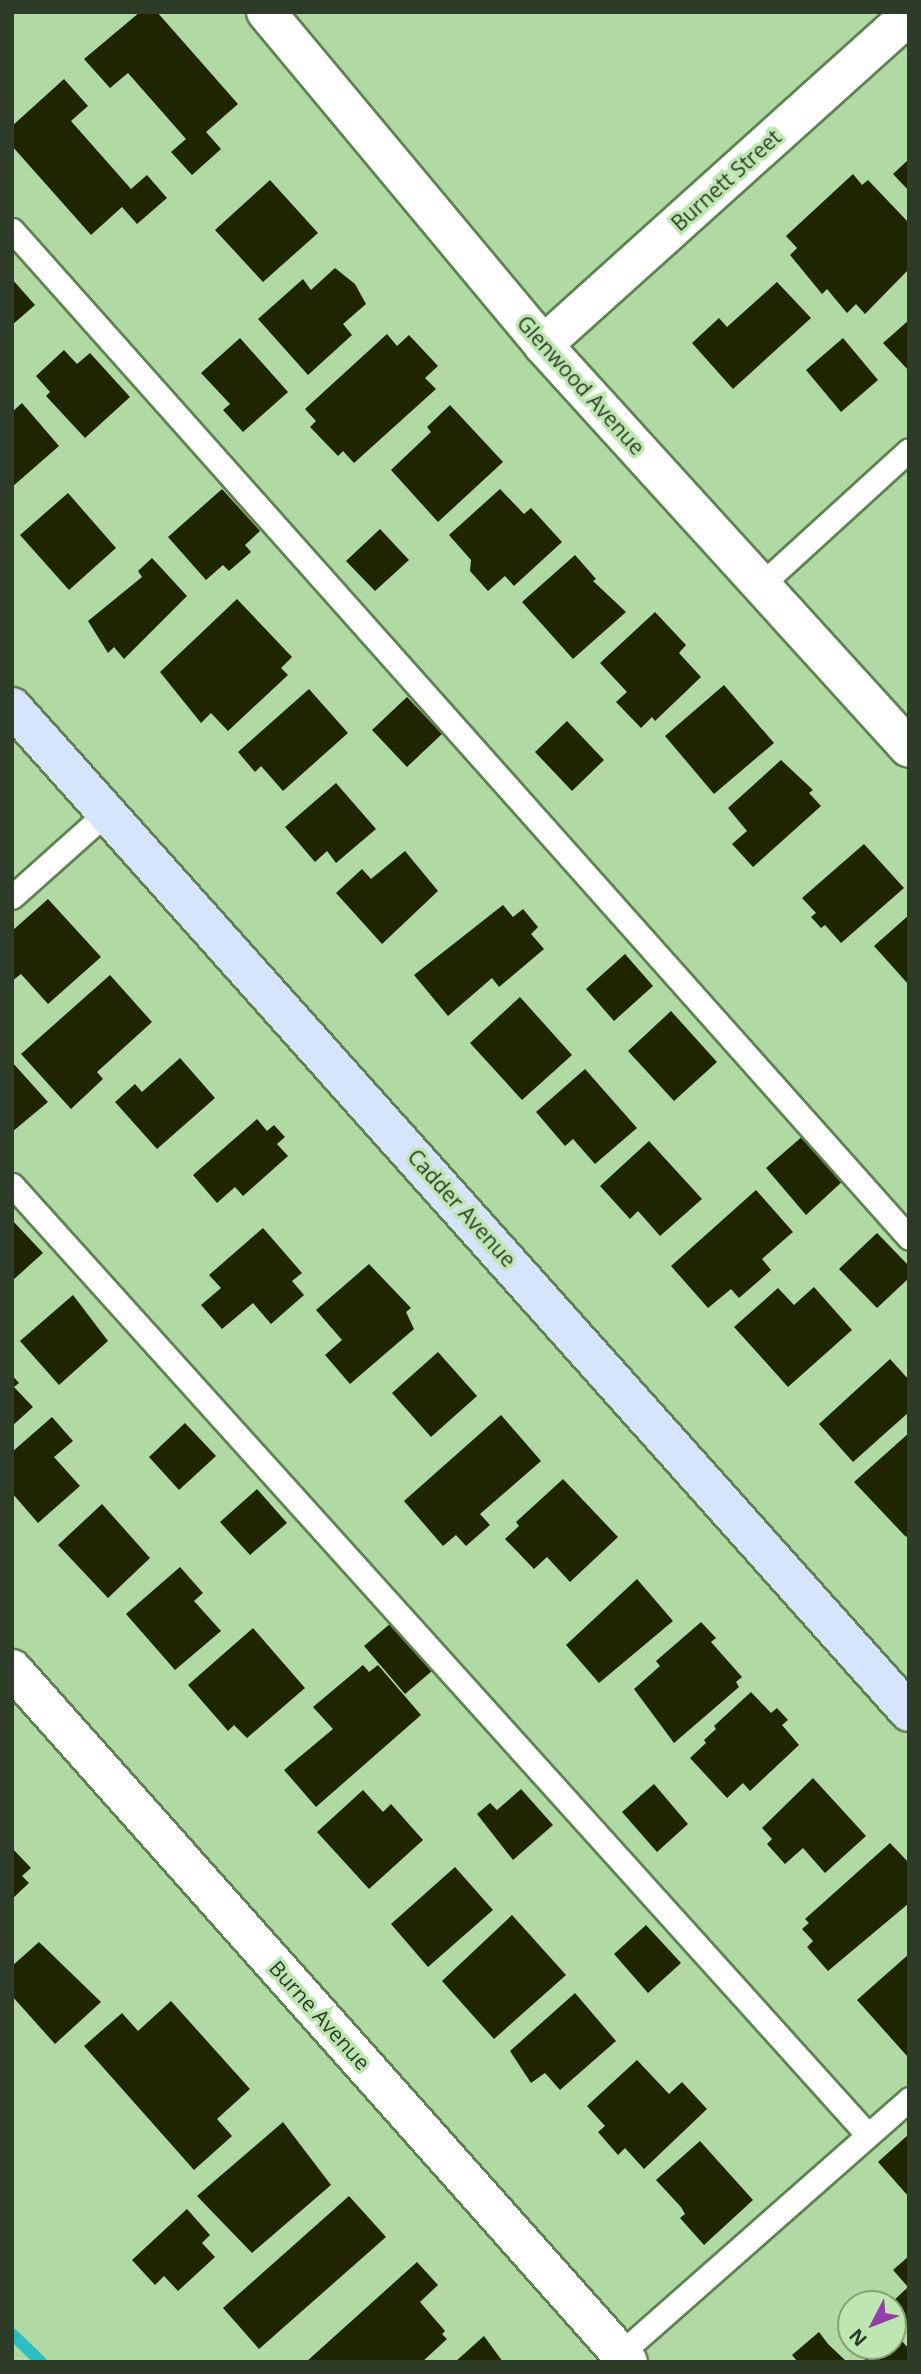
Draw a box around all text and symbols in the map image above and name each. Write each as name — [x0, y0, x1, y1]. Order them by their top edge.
street label: Burnett Street — [666, 124, 786, 236]
street label: Glenwood Avenue — [512, 310, 650, 460]
street label: Cadder Avenue — [403, 1144, 521, 1272]
street label: Burne Avenue — [264, 1955, 376, 2075]
north arrow — [837, 2290, 907, 2360]
text: N — [843, 2323, 873, 2352]

